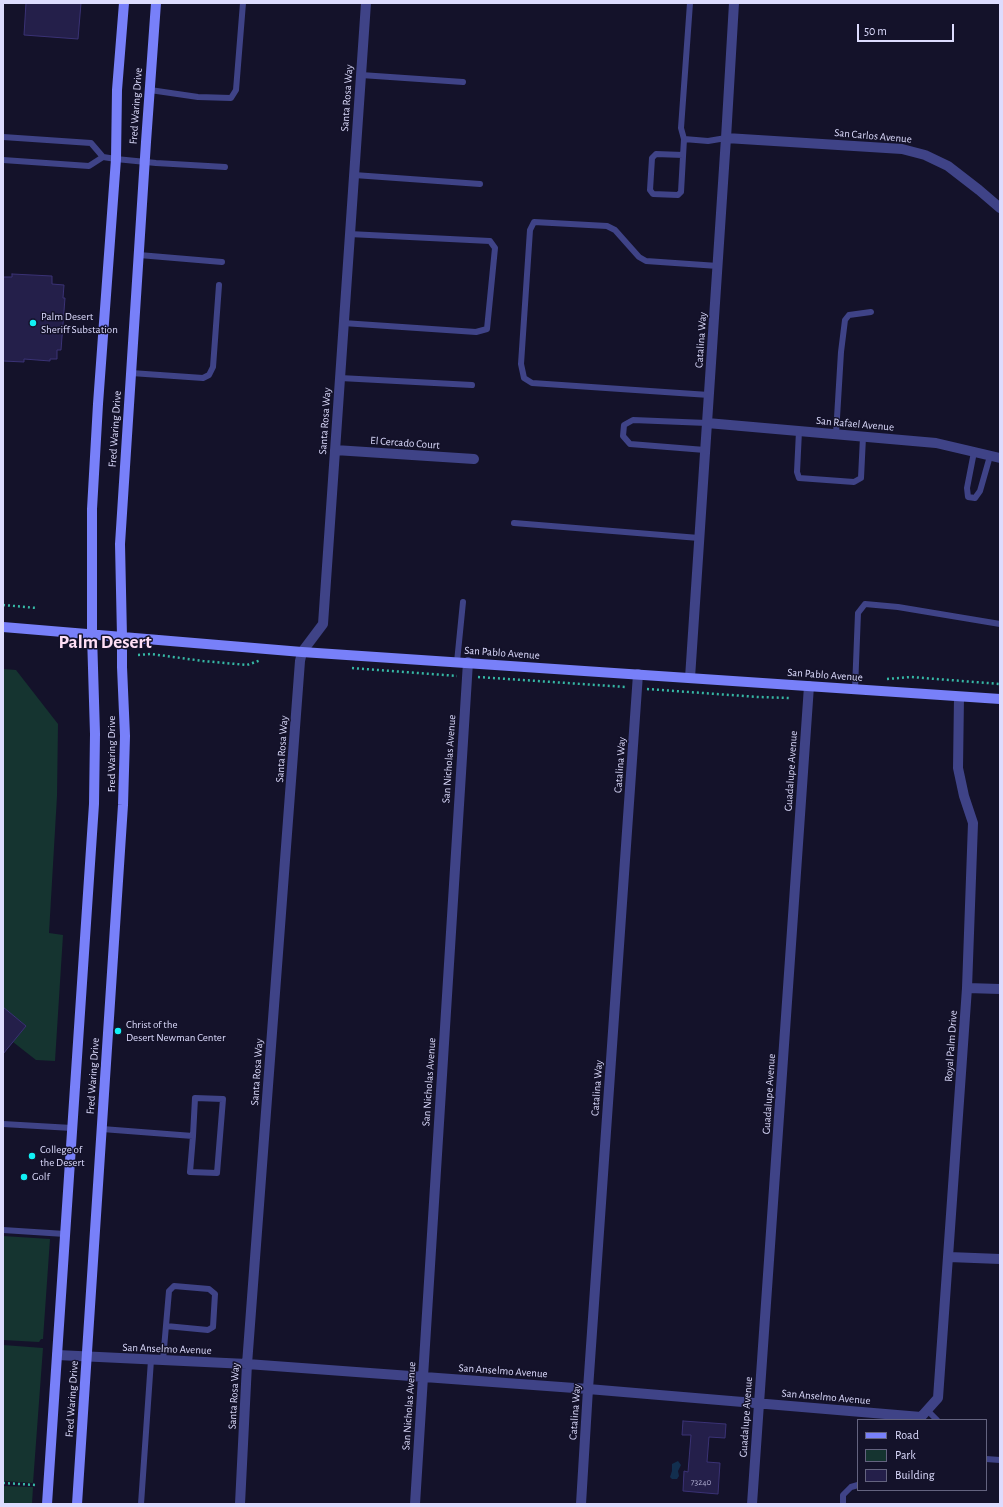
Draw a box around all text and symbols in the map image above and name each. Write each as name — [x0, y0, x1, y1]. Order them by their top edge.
scale bar — [859, 16, 956, 42]
text: 50 m — [864, 25, 887, 37]
street label: Santa Rosa Way — [338, 64, 356, 132]
street label: Fred Waring Drive — [127, 67, 145, 145]
street label: San Carlos Avenue — [834, 126, 912, 146]
place label: Palm Desert Sheriff Substation — [41, 310, 118, 336]
street label: Catalina Way — [692, 312, 710, 368]
marker: Palm Desert Sheriff Substation — [28, 318, 38, 328]
street label: Santa Rosa Way — [316, 387, 334, 455]
street label: Fred Waring Drive — [106, 390, 124, 468]
street label: San Rafael Avenue — [815, 414, 895, 434]
street label: El Cercado Court — [370, 434, 440, 452]
district label: Palm Desert — [58, 631, 152, 653]
street label: San Pablo Avenue — [464, 644, 540, 662]
street label: San Pablo Avenue — [787, 666, 863, 684]
street label: San Nicholas Avenue — [439, 714, 459, 804]
street label: Santa Rosa Way — [273, 715, 291, 783]
street label: Fred Waring Drive — [105, 716, 119, 792]
street label: Guadalupe Avenue — [782, 730, 800, 812]
street label: Catalina Way — [611, 737, 629, 793]
street label: Royal Palm Drive — [942, 1010, 960, 1082]
place label: Christ of the Desert Newman Center — [126, 1018, 225, 1044]
marker: Christ of the Desert Newman Center — [113, 1026, 123, 1036]
street label: Fred Waring Drive — [84, 1037, 102, 1115]
street label: San Nicholas Avenue — [419, 1037, 439, 1127]
street label: Santa Rosa Way — [248, 1038, 266, 1106]
street label: Guadalupe Avenue — [760, 1053, 778, 1135]
street label: Catalina Way — [588, 1060, 606, 1116]
place label: College of the Desert — [40, 1143, 84, 1169]
marker: College of the Desert — [27, 1151, 37, 1161]
place label: Golf — [32, 1170, 50, 1184]
marker: Golf — [19, 1172, 29, 1182]
street label: San Anselmo Avenue — [122, 1341, 212, 1357]
street label: Fred Waring Drive — [63, 1360, 81, 1438]
street label: San Nicholas Avenue — [399, 1361, 419, 1451]
street label: San Anselmo Avenue — [458, 1361, 548, 1381]
street label: Santa Rosa Way — [226, 1362, 242, 1430]
street label: Guadalupe Avenue — [737, 1376, 755, 1458]
street label: Catalina Way — [566, 1384, 584, 1440]
street label: San Anselmo Avenue — [781, 1387, 871, 1407]
legend — [857, 1419, 987, 1491]
text: Road — [895, 1429, 919, 1441]
text: Park — [895, 1449, 916, 1461]
text: Building — [895, 1469, 935, 1481]
house number: 73240 — [691, 1477, 711, 1487]

